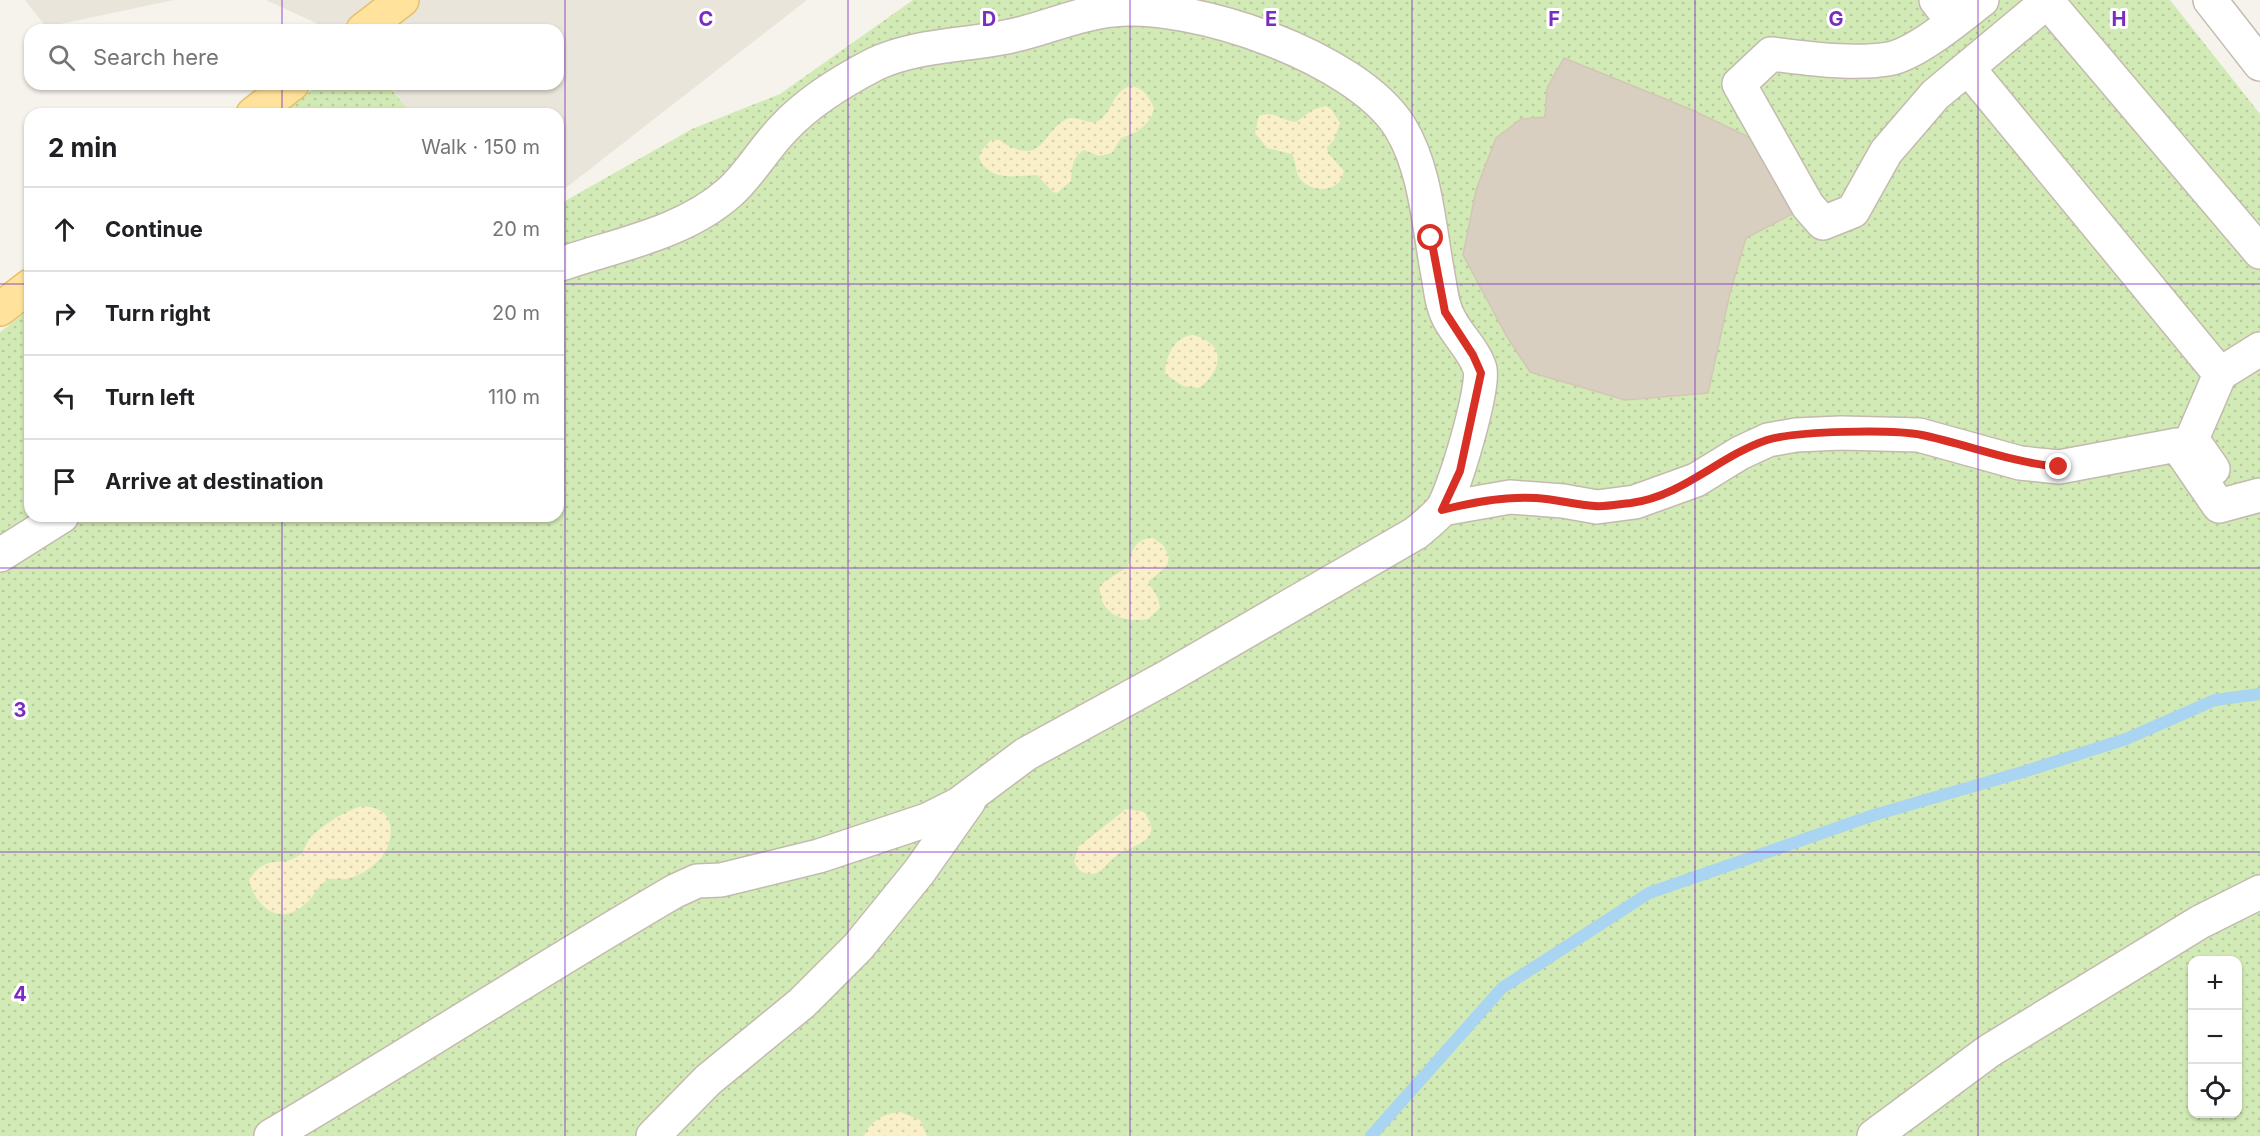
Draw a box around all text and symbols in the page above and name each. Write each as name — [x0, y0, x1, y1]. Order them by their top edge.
text: C — [699, 7, 713, 31]
text: D — [982, 7, 996, 31]
text: E — [1265, 7, 1277, 31]
text: F — [1548, 7, 1560, 31]
text: G — [1828, 7, 1844, 31]
text: H — [2112, 7, 2126, 31]
search box — [24, 24, 564, 90]
icon: search — [45, 41, 78, 74]
text: Search here — [93, 44, 219, 70]
text: 2 min — [48, 132, 118, 163]
text: Walk · 150 m — [421, 135, 540, 159]
icon: ahead — [48, 213, 81, 246]
text: Continue — [105, 216, 203, 242]
text: 20 m — [492, 217, 540, 241]
route start — [1417, 224, 1443, 250]
icon: right — [48, 297, 81, 330]
text: Turn right — [105, 300, 211, 326]
text: 20 m — [492, 301, 540, 325]
icon: left — [48, 381, 81, 414]
text: Turn left — [105, 384, 195, 410]
text: 110 m — [488, 385, 540, 409]
route end — [2045, 453, 2071, 479]
icon: arrive — [48, 465, 81, 498]
text: Arrive at destination — [105, 468, 324, 494]
text: 3 — [14, 698, 26, 722]
map controls — [2188, 956, 2242, 1118]
button: + — [2188, 956, 2242, 1010]
text: 4 — [13, 982, 27, 1006]
button: − — [2188, 1010, 2242, 1064]
button: locate — [2188, 1064, 2242, 1118]

